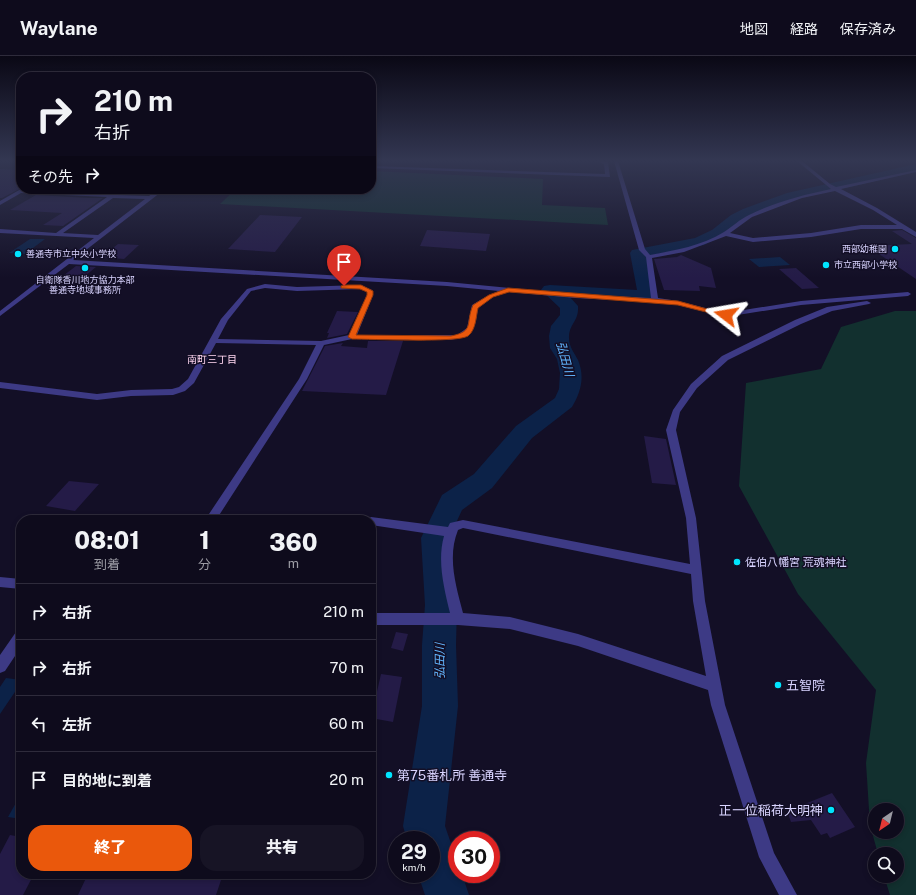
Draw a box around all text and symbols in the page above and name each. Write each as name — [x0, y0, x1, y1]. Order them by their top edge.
text: Waylane — [20, 17, 98, 39]
text: 地図 — [740, 21, 768, 37]
text: 経路 — [790, 21, 818, 37]
text: 保存済み — [840, 21, 896, 37]
text: 210 m — [94, 84, 173, 117]
icon: right — [28, 88, 80, 140]
text: 右折 — [94, 122, 130, 143]
icon: right — [81, 164, 103, 186]
text: その先 — [28, 168, 73, 185]
place label: 西部幼稚園 — [842, 243, 887, 254]
marker: 西部幼稚園 — [890, 244, 900, 254]
pin — [327, 245, 361, 286]
place label: 善通寺市立中央小学校 — [26, 248, 116, 259]
marker: 善通寺市立中央小学校 — [13, 249, 23, 259]
icon: arrive — [333, 251, 355, 273]
place label: 市立西部小学校 — [834, 259, 897, 270]
marker: 市立西部小学校 — [821, 260, 831, 270]
marker: 自衛隊香川地方協力本部 善通寺地域事務所 — [80, 263, 90, 273]
place label: 自衛隊香川地方協力本部 善通寺地域事務所 — [35, 274, 135, 295]
position arrow — [705, 294, 747, 336]
water label: 弘田川 — [554, 340, 577, 380]
district label: 南町三丁目 — [187, 353, 237, 365]
text: 08:01 — [74, 526, 140, 554]
text: 1 — [199, 526, 210, 554]
text: 360 — [269, 528, 318, 556]
text: m — [288, 556, 299, 571]
place label: 佐伯八幡宮 荒魂神社 — [745, 556, 847, 568]
text: 到着 — [94, 557, 120, 572]
text: 分 — [198, 557, 211, 572]
marker: 佐伯八幡宮 荒魂神社 — [732, 557, 742, 567]
icon: right — [28, 601, 50, 623]
text: 210 m — [323, 603, 364, 620]
text: 右折 — [62, 604, 92, 621]
water label: 弘田川 — [433, 641, 447, 679]
icon: right — [28, 657, 50, 679]
text: 70 m — [329, 659, 364, 676]
text: 右折 — [62, 660, 92, 677]
place label: 五智院 — [786, 678, 825, 693]
marker: 五智院 — [773, 680, 783, 690]
icon: left — [28, 713, 50, 735]
text: 60 m — [329, 715, 364, 732]
text: 左折 — [62, 716, 92, 733]
place label: 第75番札所 善通寺 — [397, 768, 507, 783]
icon: arrive — [28, 769, 50, 791]
marker: 第75番札所 善通寺 — [384, 770, 394, 780]
text: 20 m — [329, 771, 364, 788]
text: 目的地に到着 — [62, 772, 152, 789]
place label: 正一位稲荷大明神 — [719, 803, 823, 818]
north arrow — [868, 803, 904, 839]
map controls — [868, 803, 904, 883]
marker: 正一位稲荷大明神 — [826, 805, 836, 815]
button: 終了 — [28, 825, 192, 871]
button: 共有 — [200, 825, 364, 871]
speed limit sign: 30 — [448, 831, 500, 883]
text: 29 — [401, 840, 427, 864]
button: search — [868, 847, 904, 883]
text: km/h — [402, 861, 426, 873]

